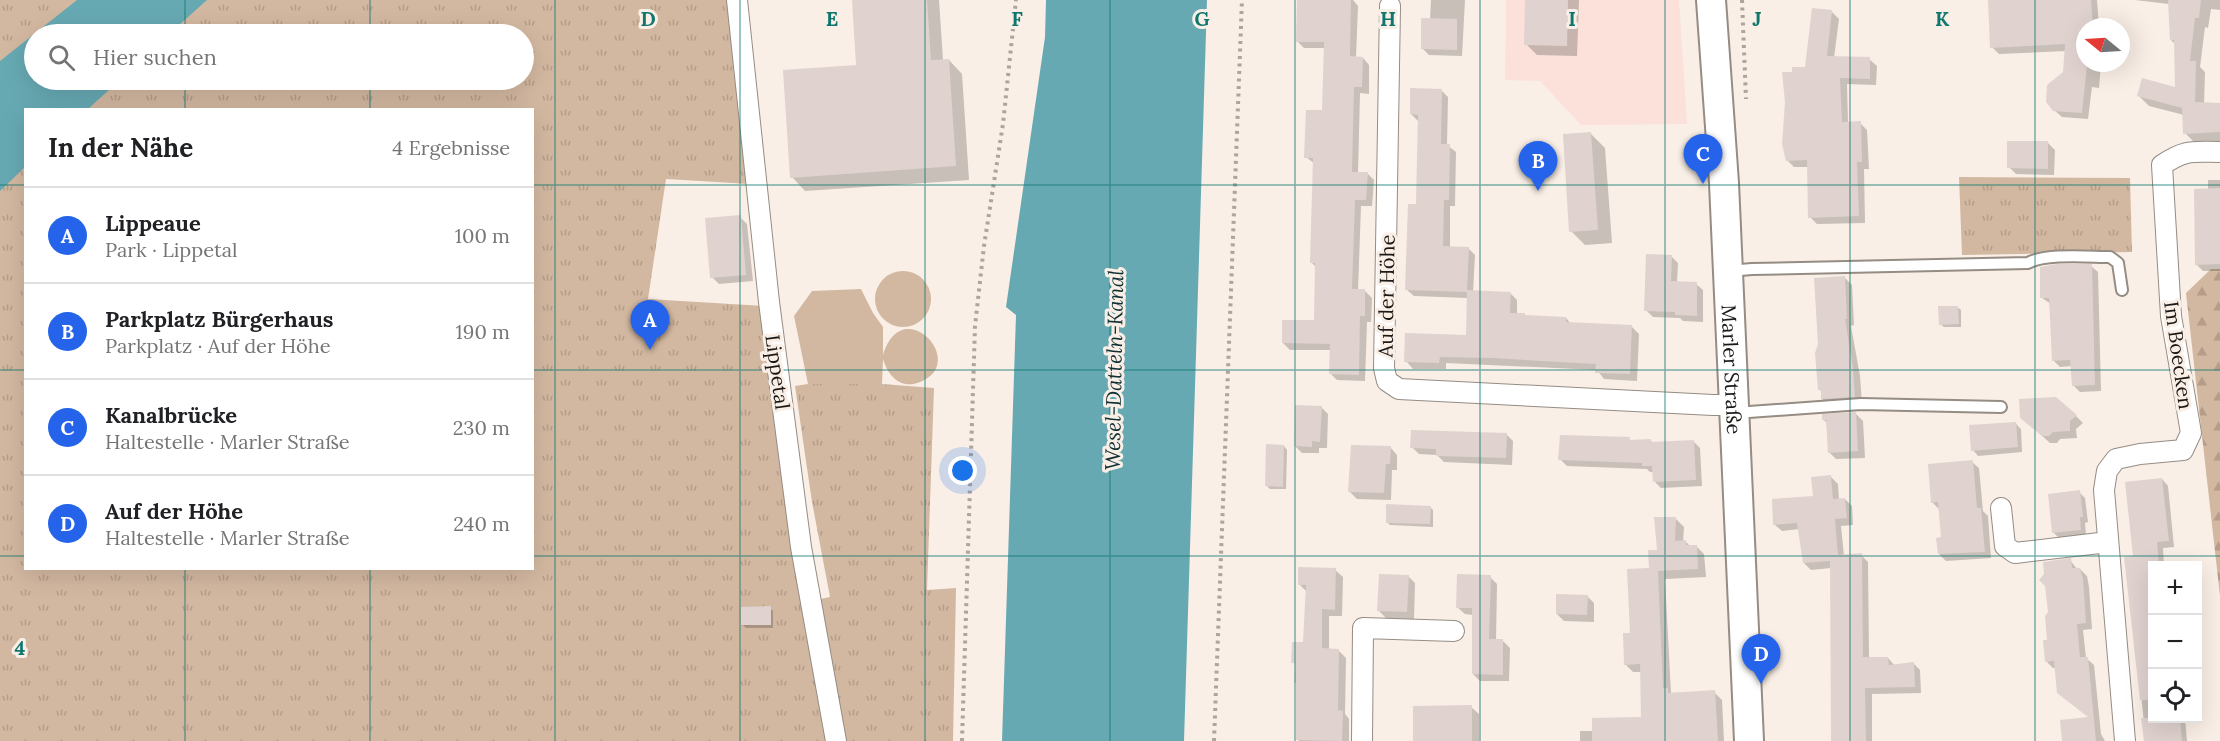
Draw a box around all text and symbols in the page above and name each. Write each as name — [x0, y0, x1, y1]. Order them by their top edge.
text: D — [640, 6, 656, 31]
text: E — [826, 6, 838, 31]
text: F — [1011, 6, 1023, 31]
text: G — [1194, 6, 1210, 31]
text: H — [1380, 6, 1396, 31]
text: I — [1568, 6, 1576, 31]
text: J — [1752, 6, 1762, 31]
text: K — [1935, 6, 1950, 31]
north arrow — [2076, 18, 2130, 72]
search box — [24, 24, 534, 90]
icon: search — [45, 41, 78, 74]
text: Hier suchen — [93, 43, 217, 71]
text: In der Nähe — [48, 131, 193, 164]
pin: C — [1684, 134, 1722, 184]
text: 4 Ergebnisse — [392, 135, 510, 160]
pin: B — [1518, 142, 1558, 191]
text: Lippeaue — [105, 209, 201, 237]
text: A — [61, 223, 74, 248]
text: 100 m — [455, 223, 510, 248]
street label: Auf der Höhe — [1372, 234, 1400, 359]
text: Park · Lippetal — [105, 237, 237, 262]
water label: Wesel-Datteln-Kanal — [1099, 269, 1129, 471]
street label: Im Boecken — [2159, 299, 2199, 411]
pin: A — [630, 300, 670, 350]
street label: Marler Straße — [1717, 304, 1748, 435]
text: Parkplatz Bürgerhaus — [105, 305, 334, 333]
text: B — [61, 319, 74, 344]
text: 190 m — [456, 319, 510, 344]
text: Parkplatz · Auf der Höhe — [105, 333, 331, 358]
street label: Lippetal — [760, 333, 796, 411]
text: Kanalbrücke — [105, 401, 237, 429]
text: C — [61, 415, 74, 440]
text: 230 m — [453, 415, 510, 440]
text: Haltestelle · Marler Straße — [105, 429, 350, 454]
your location — [948, 456, 977, 485]
text: Auf der Höhe — [105, 497, 243, 525]
text: D — [60, 511, 75, 536]
text: 240 m — [453, 511, 510, 536]
text: Haltestelle · Marler Straße — [105, 525, 350, 550]
map controls — [2148, 561, 2202, 723]
button: + — [2148, 561, 2202, 615]
button: − — [2148, 615, 2202, 669]
pin: D — [1742, 634, 1780, 684]
text: 4 — [15, 635, 26, 660]
button: locate — [2148, 669, 2202, 723]

